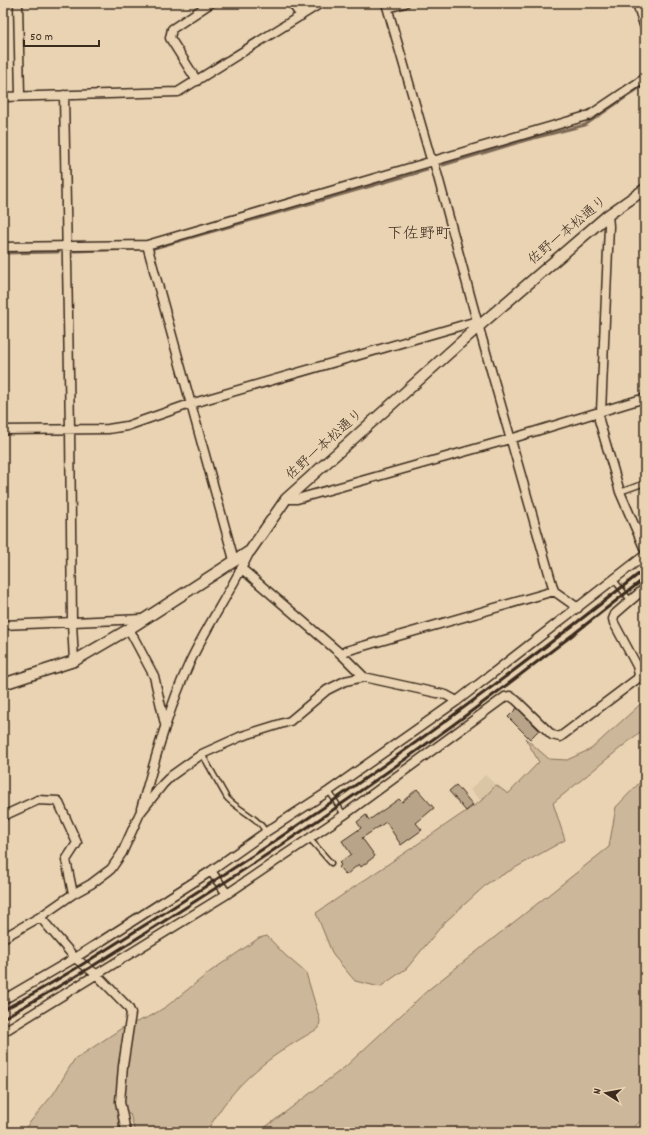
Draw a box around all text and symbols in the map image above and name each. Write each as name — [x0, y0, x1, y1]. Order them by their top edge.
scale bar — [24, 22, 99, 48]
text: 50 m — [30, 29, 53, 46]
street label: 佐野一本松通り — [524, 192, 612, 270]
district label: 下佐野町 — [387, 223, 451, 246]
street label: 佐野一本松通り — [282, 405, 368, 485]
north arrow — [586, 1073, 626, 1113]
text: N — [590, 1087, 607, 1096]

